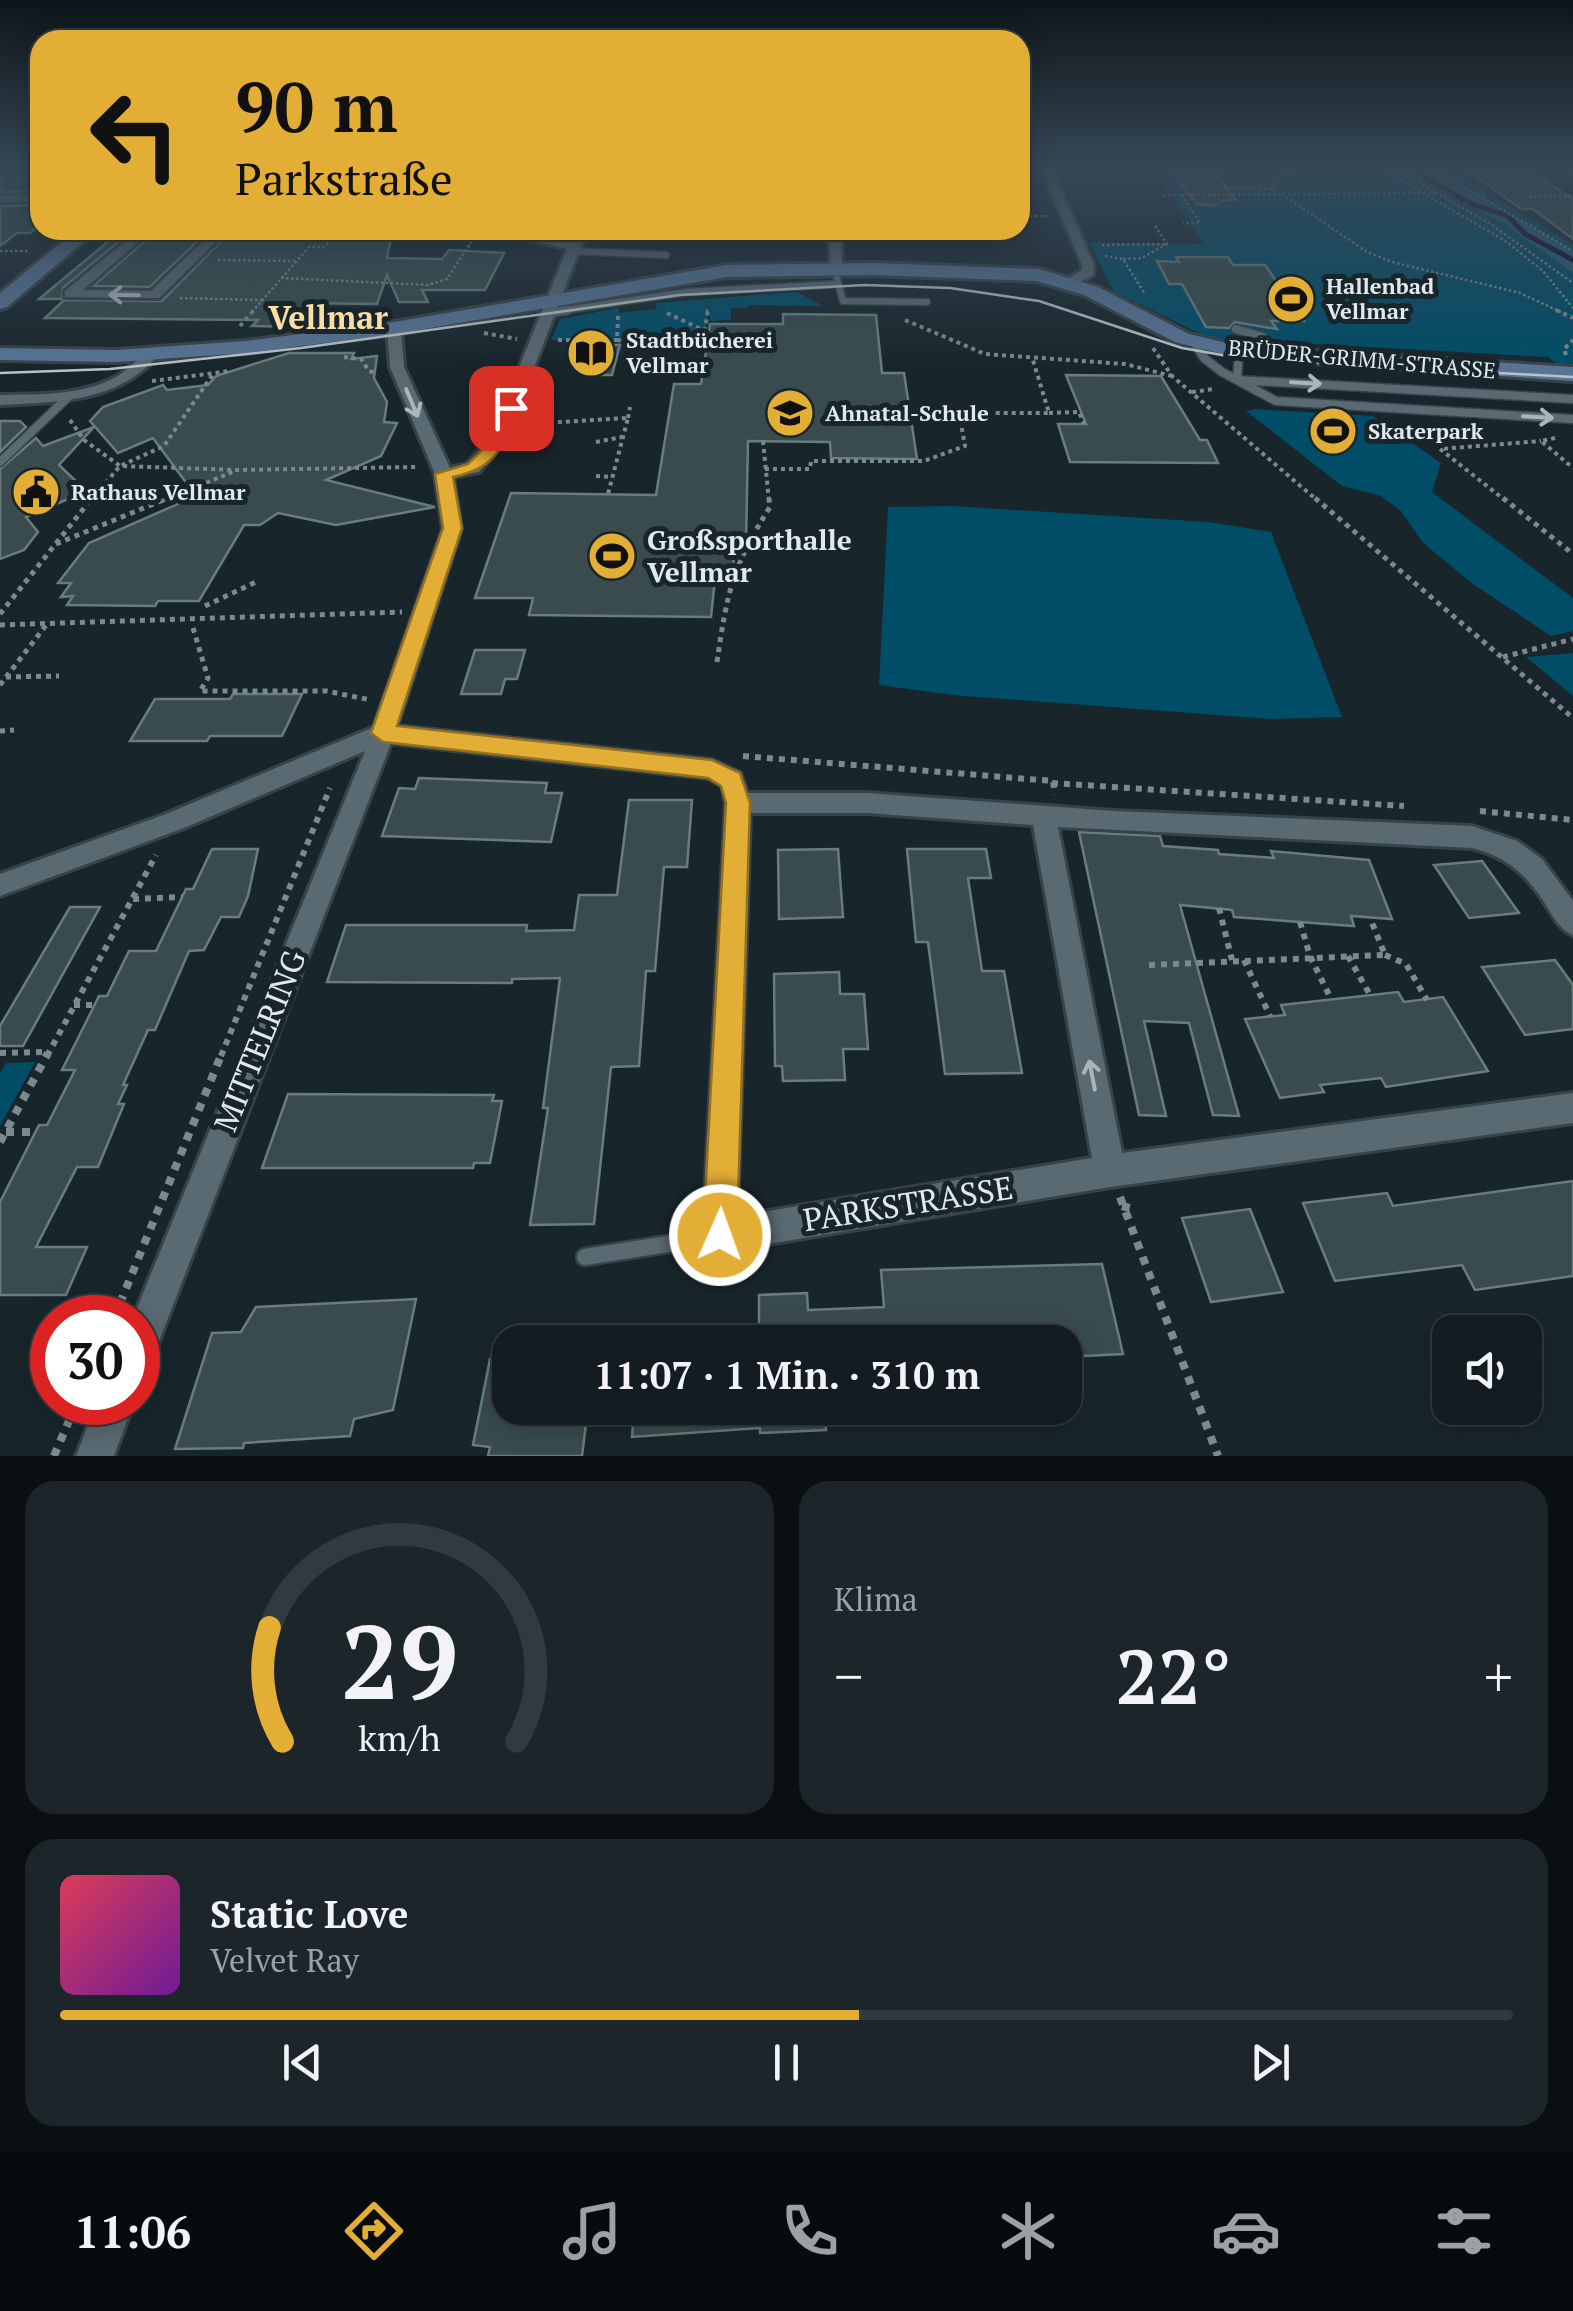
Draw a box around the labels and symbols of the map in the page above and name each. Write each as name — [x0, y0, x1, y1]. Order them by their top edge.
place label: Hallenbad Vellmar — [1326, 271, 1434, 325]
sports icon: Hallenbad Vellmar — [1265, 273, 1317, 325]
one-way arrow — [109, 285, 141, 304]
district label: Vellmar — [268, 296, 388, 338]
place label: Stadtbücherei Vellmar — [626, 325, 773, 379]
library icon: Stadtbücherei Vellmar — [565, 327, 617, 379]
street label: BRÜDER-GRIMM-STRASSE — [1227, 332, 1497, 385]
pin — [469, 366, 554, 451]
one-way arrow — [1290, 374, 1322, 393]
one-way arrow — [404, 387, 422, 418]
school or university icon: Ahnatal-Schule — [764, 387, 816, 439]
place label: Ahnatal-Schule — [825, 398, 989, 427]
sports icon: Skaterpark — [1307, 405, 1359, 457]
one-way arrow — [1521, 408, 1554, 427]
place label: Skaterpark — [1368, 416, 1484, 445]
public building icon: Rathaus Vellmar — [10, 466, 62, 518]
place label: Rathaus Vellmar — [71, 477, 246, 506]
place label: Großsporthalle Vellmar — [647, 521, 852, 590]
sports icon: Großsporthalle Vellmar — [586, 530, 638, 582]
street label: MITTELRING — [204, 944, 314, 1137]
one-way arrow — [1081, 1060, 1100, 1092]
street label: PARKSTRASSE — [800, 1166, 1016, 1240]
position arrow — [668, 1183, 772, 1287]
speed limit sign: 30 — [30, 1295, 160, 1425]

